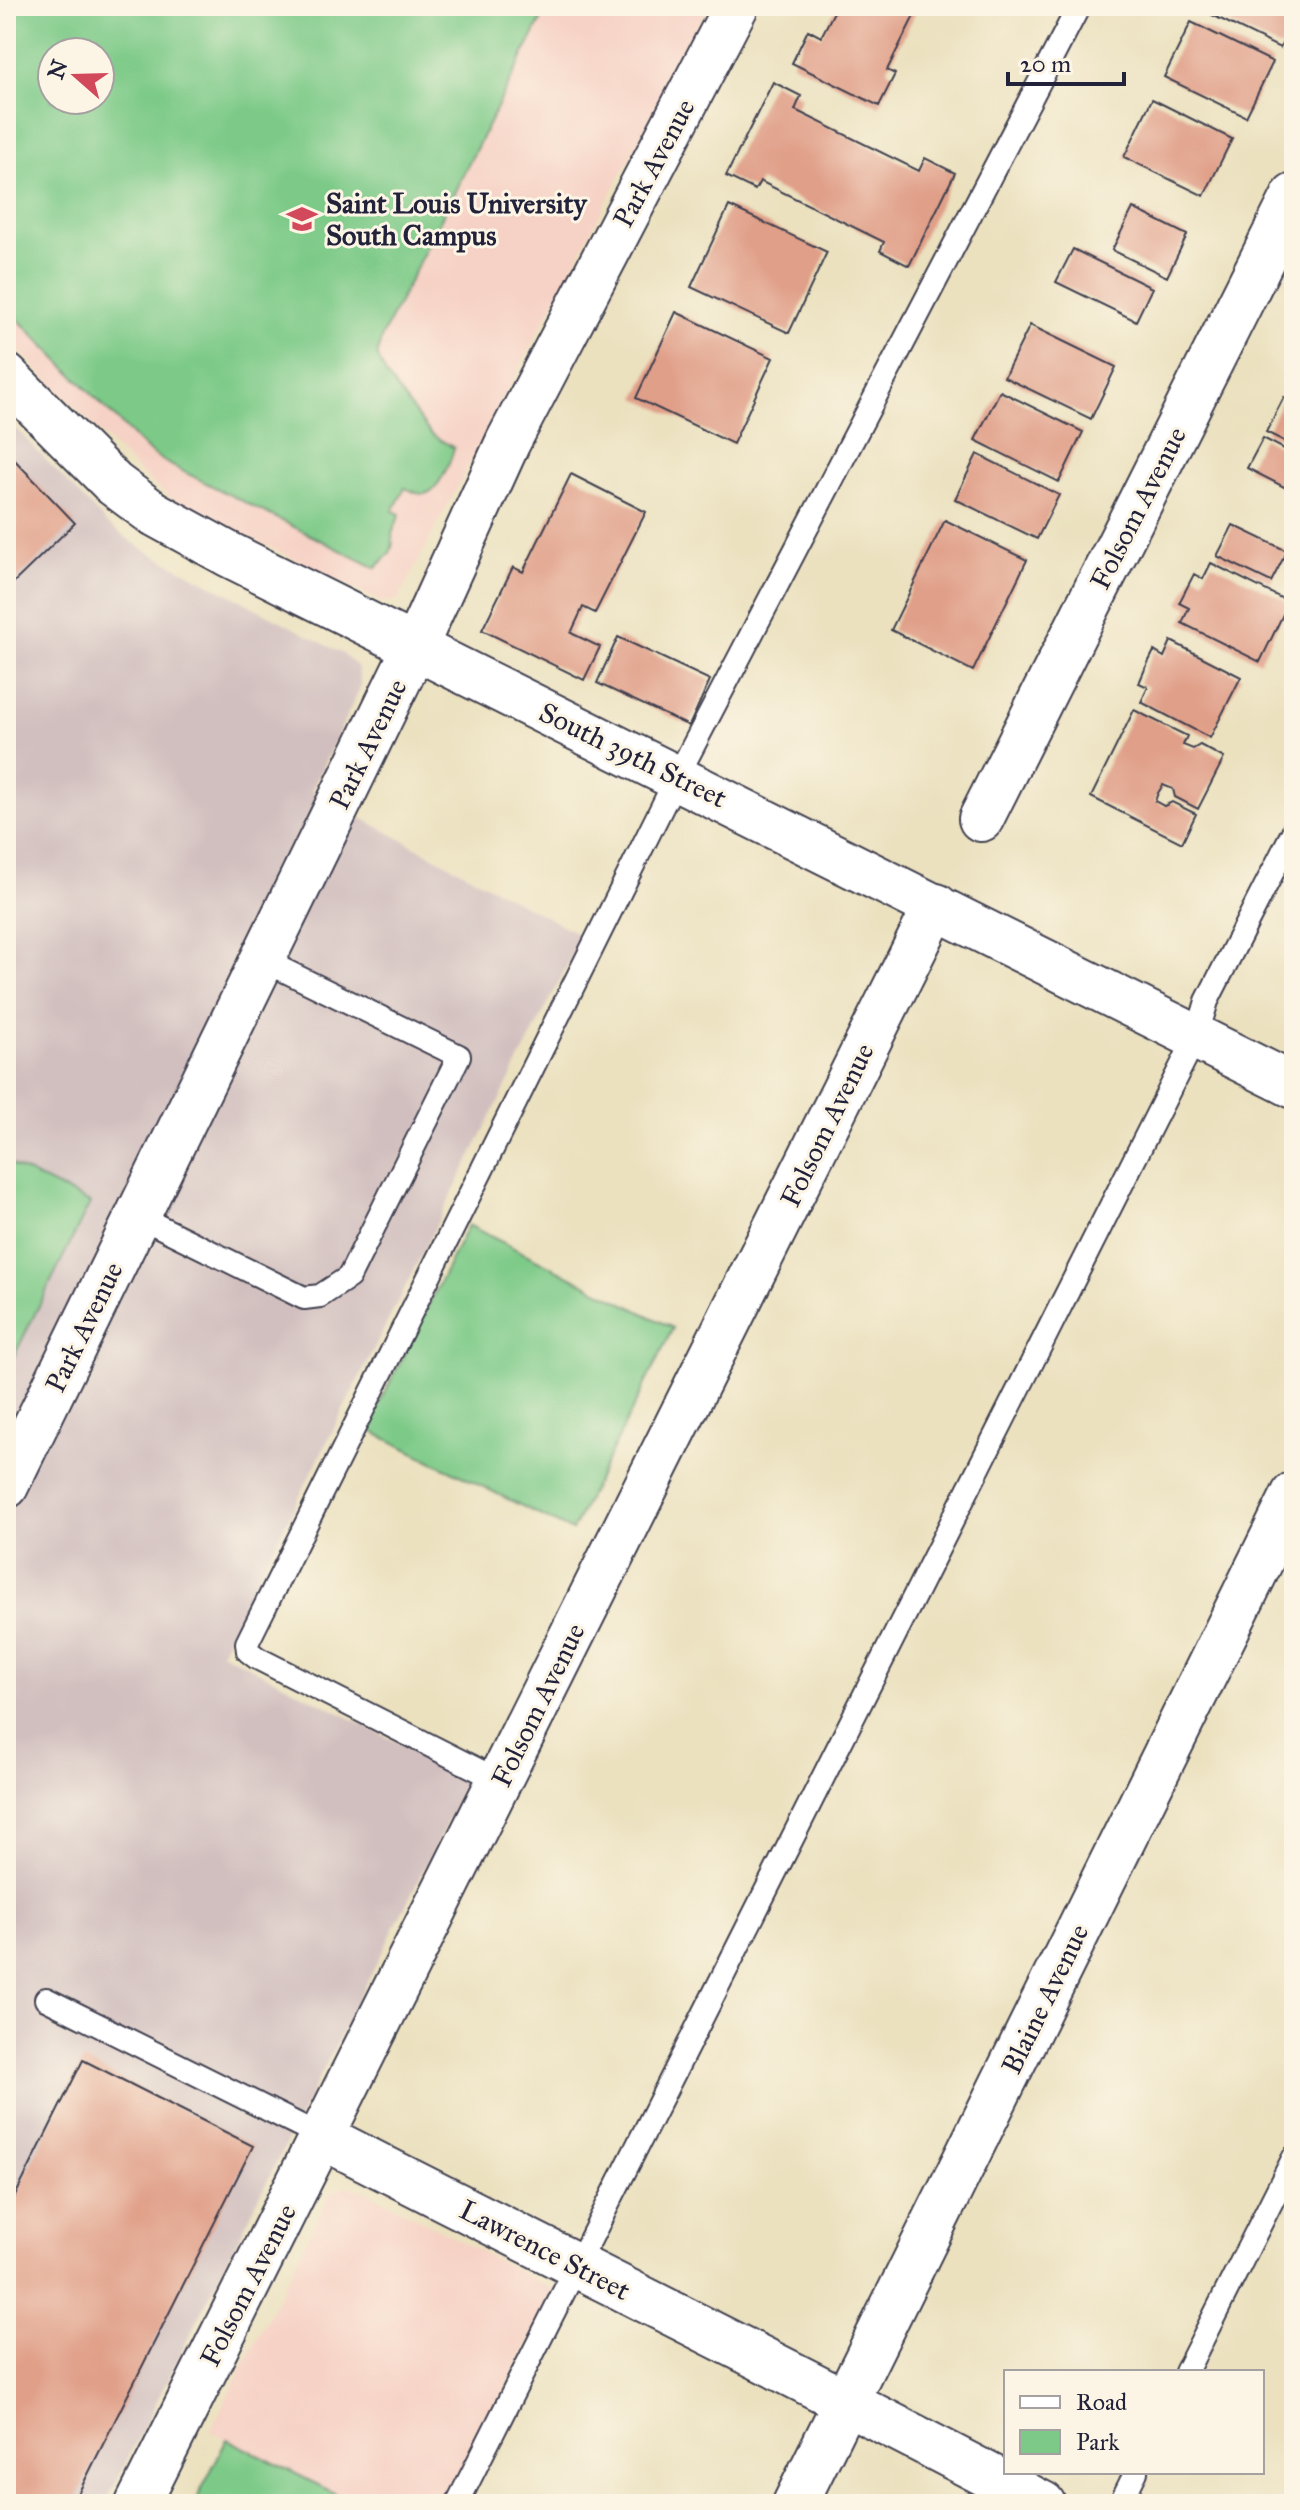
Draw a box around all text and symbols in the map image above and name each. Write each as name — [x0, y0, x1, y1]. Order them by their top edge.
north arrow — [36, 36, 116, 116]
scale bar — [1008, 36, 1124, 86]
text: 20 m — [1020, 49, 1071, 79]
text: N — [42, 56, 74, 83]
street label: Park Avenue — [606, 93, 702, 233]
place label: Saint Louis University South Campus — [326, 186, 587, 253]
school or university icon: Saint Louis University South Campus — [285, 202, 319, 236]
street label: Folsom Avenue — [1082, 421, 1194, 595]
street label: Park Avenue — [321, 673, 415, 815]
street label: South 39th Street — [534, 695, 732, 816]
street label: Folsom Avenue — [772, 1038, 882, 1212]
street label: Park Avenue — [37, 1256, 131, 1398]
street label: Folsom Avenue — [483, 1618, 593, 1792]
street label: Blaine Avenue — [994, 1918, 1096, 2080]
street label: Lawrence Street — [454, 2192, 636, 2308]
street label: Folsom Avenue — [192, 2198, 304, 2372]
legend — [1004, 2370, 1264, 2474]
text: Road — [1076, 2387, 1127, 2417]
text: Park — [1076, 2427, 1120, 2457]

